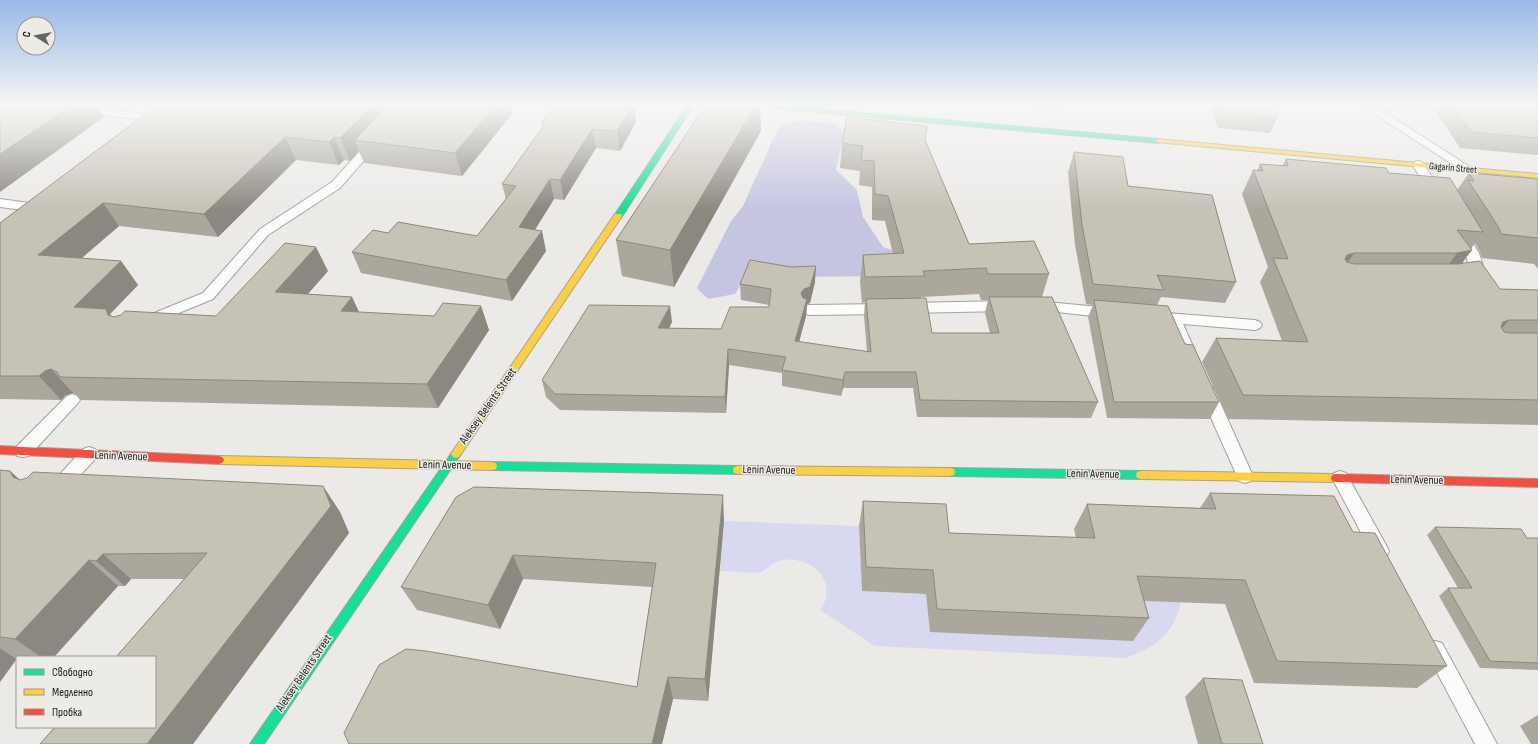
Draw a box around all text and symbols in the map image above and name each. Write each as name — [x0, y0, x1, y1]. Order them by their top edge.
north arrow — [16, 16, 56, 56]
text: С — [20, 30, 34, 38]
street label: Gagarin Street — [1428, 160, 1478, 176]
street label: Aleksey Belents Street — [455, 365, 520, 448]
street label: Lenin Avenue — [94, 448, 148, 464]
street label: Lenin Avenue — [418, 457, 472, 473]
street label: Lenin Avenue — [742, 462, 796, 478]
street label: Lenin Avenue — [1066, 466, 1120, 482]
street label: Lenin Avenue — [1390, 472, 1444, 488]
street label: Aleksey Belents Street — [272, 631, 336, 715]
legend — [16, 656, 156, 728]
text: Свободно — [52, 665, 93, 680]
text: Медленно — [52, 685, 93, 700]
text: Пробка — [52, 705, 83, 720]

